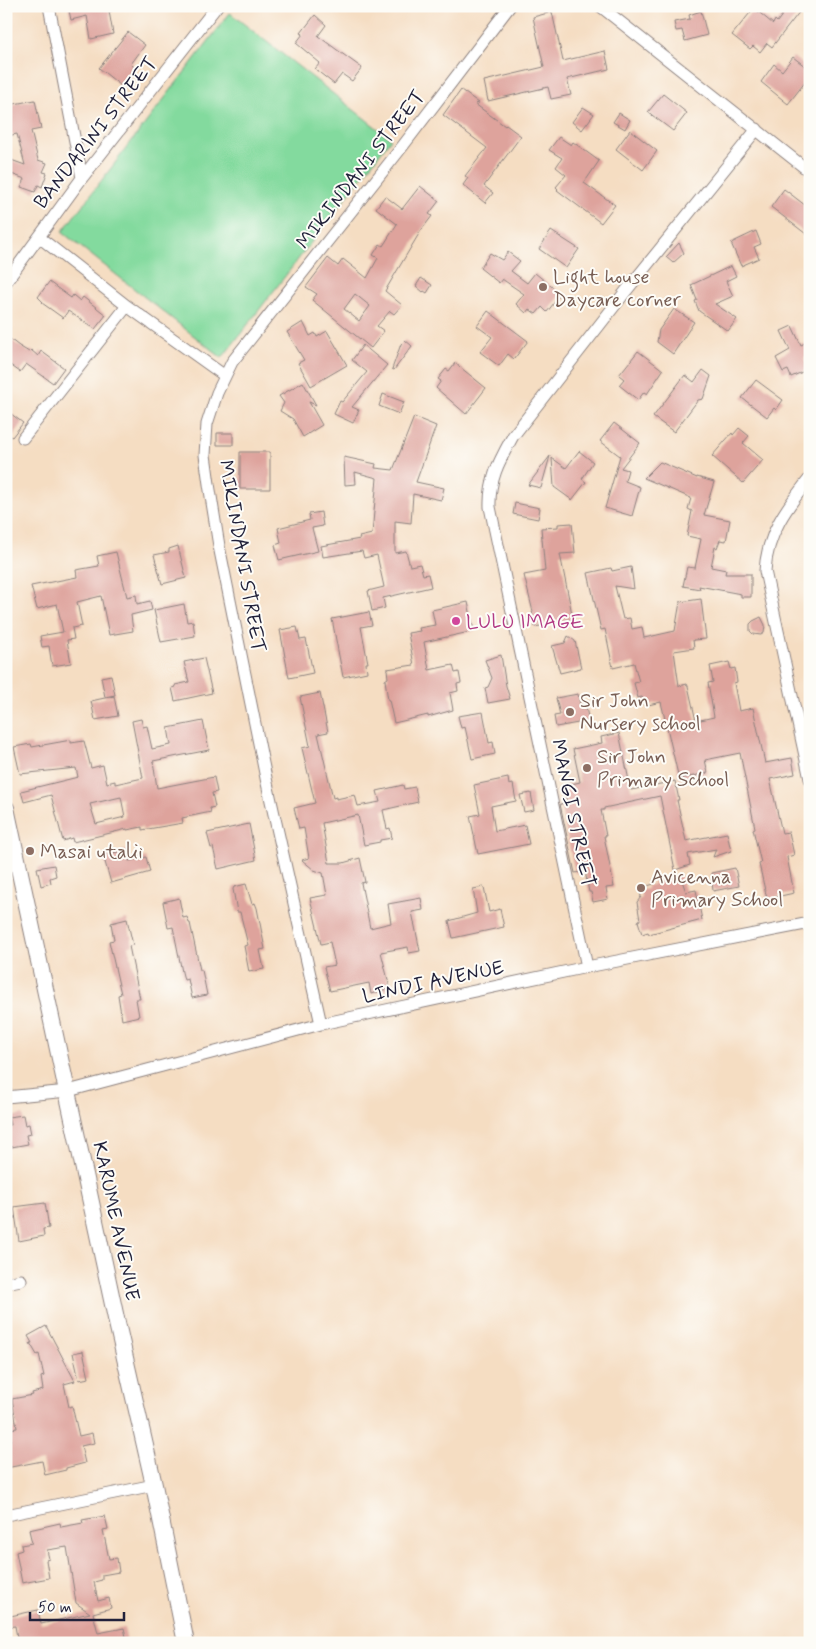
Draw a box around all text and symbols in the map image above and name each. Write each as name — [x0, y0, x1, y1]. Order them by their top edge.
street label: BANDARINI STREET — [28, 51, 164, 215]
street label: MIKINDANI STREET — [290, 85, 432, 255]
place label: Light house Daycare corner — [553, 264, 682, 314]
marker: Light house Daycare corner — [537, 281, 549, 293]
street label: MIKINDANI STREET — [211, 458, 272, 655]
place label: LULU IMAGE — [466, 609, 584, 636]
marker: LULU IMAGE — [450, 615, 462, 627]
place label: Sir John Nursery school — [580, 688, 701, 738]
marker: Sir John Nursery school — [564, 706, 576, 718]
street label: MANGI STREET — [544, 737, 601, 890]
place label: Sir John Primary School — [597, 744, 729, 794]
marker: Sir John Primary School — [581, 762, 593, 774]
place label: Masai utalii — [40, 839, 143, 866]
marker: Masai utalii — [24, 845, 36, 857]
place label: Avicenna Primary School — [651, 864, 783, 914]
marker: Avicenna Primary School — [635, 882, 647, 894]
street label: LINDI AVENUE — [360, 954, 506, 1011]
street label: KARUME AVENUE — [85, 1139, 146, 1304]
scale bar — [30, 1589, 124, 1621]
text: 50 m — [38, 1598, 72, 1618]

